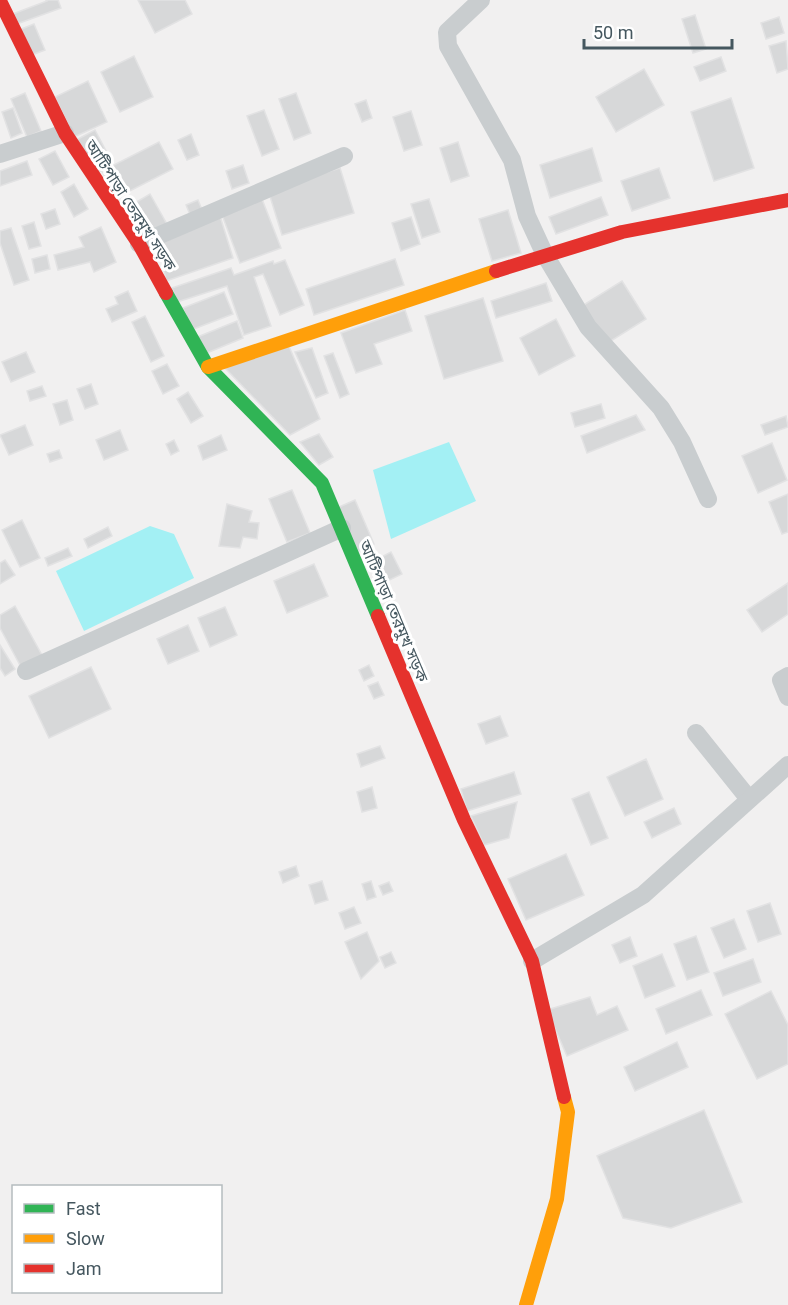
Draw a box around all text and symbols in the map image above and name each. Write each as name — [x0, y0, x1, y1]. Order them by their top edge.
scale bar — [584, 12, 732, 50]
text: 50 m — [593, 22, 633, 43]
street label: আটিপাড়া তেরমুখ সড়ক — [81, 135, 181, 275]
street label: আটিপাড়া তেরমুখ সড়ক — [355, 537, 432, 686]
legend — [12, 1185, 222, 1293]
text: Fast — [66, 1198, 101, 1219]
text: Slow — [66, 1228, 105, 1249]
text: Jam — [66, 1258, 102, 1279]

